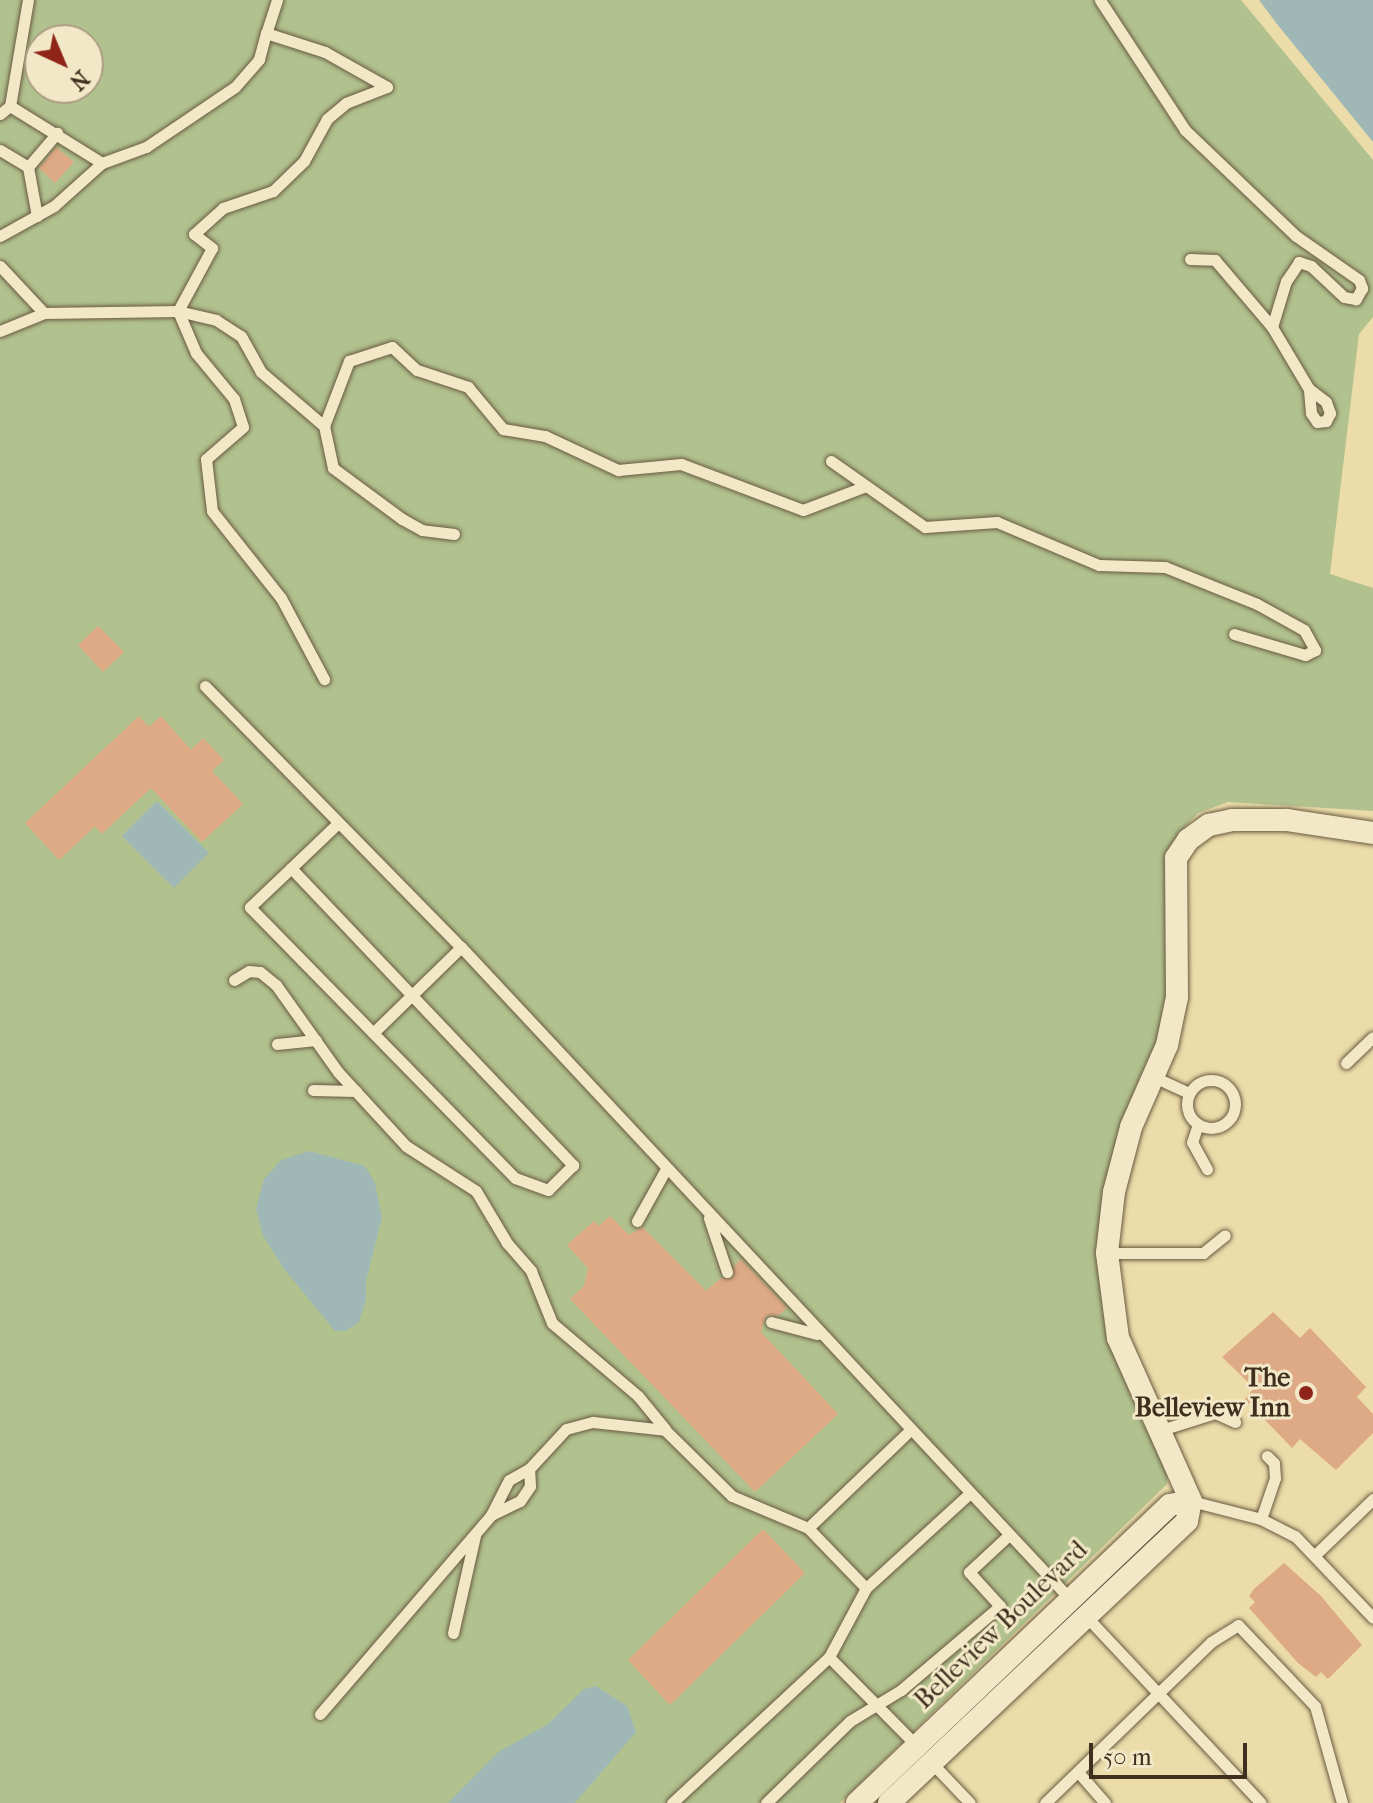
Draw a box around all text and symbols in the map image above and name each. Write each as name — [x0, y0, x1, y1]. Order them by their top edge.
north arrow — [24, 24, 104, 104]
text: N — [64, 65, 94, 95]
place label: The Belleview Inn — [1135, 1362, 1290, 1424]
marker: The Belleview Inn — [1297, 1384, 1315, 1402]
street label: Belleview Boulevard — [908, 1534, 1094, 1716]
scale bar — [1093, 1727, 1251, 1777]
text: 50 m — [1103, 1743, 1152, 1771]

